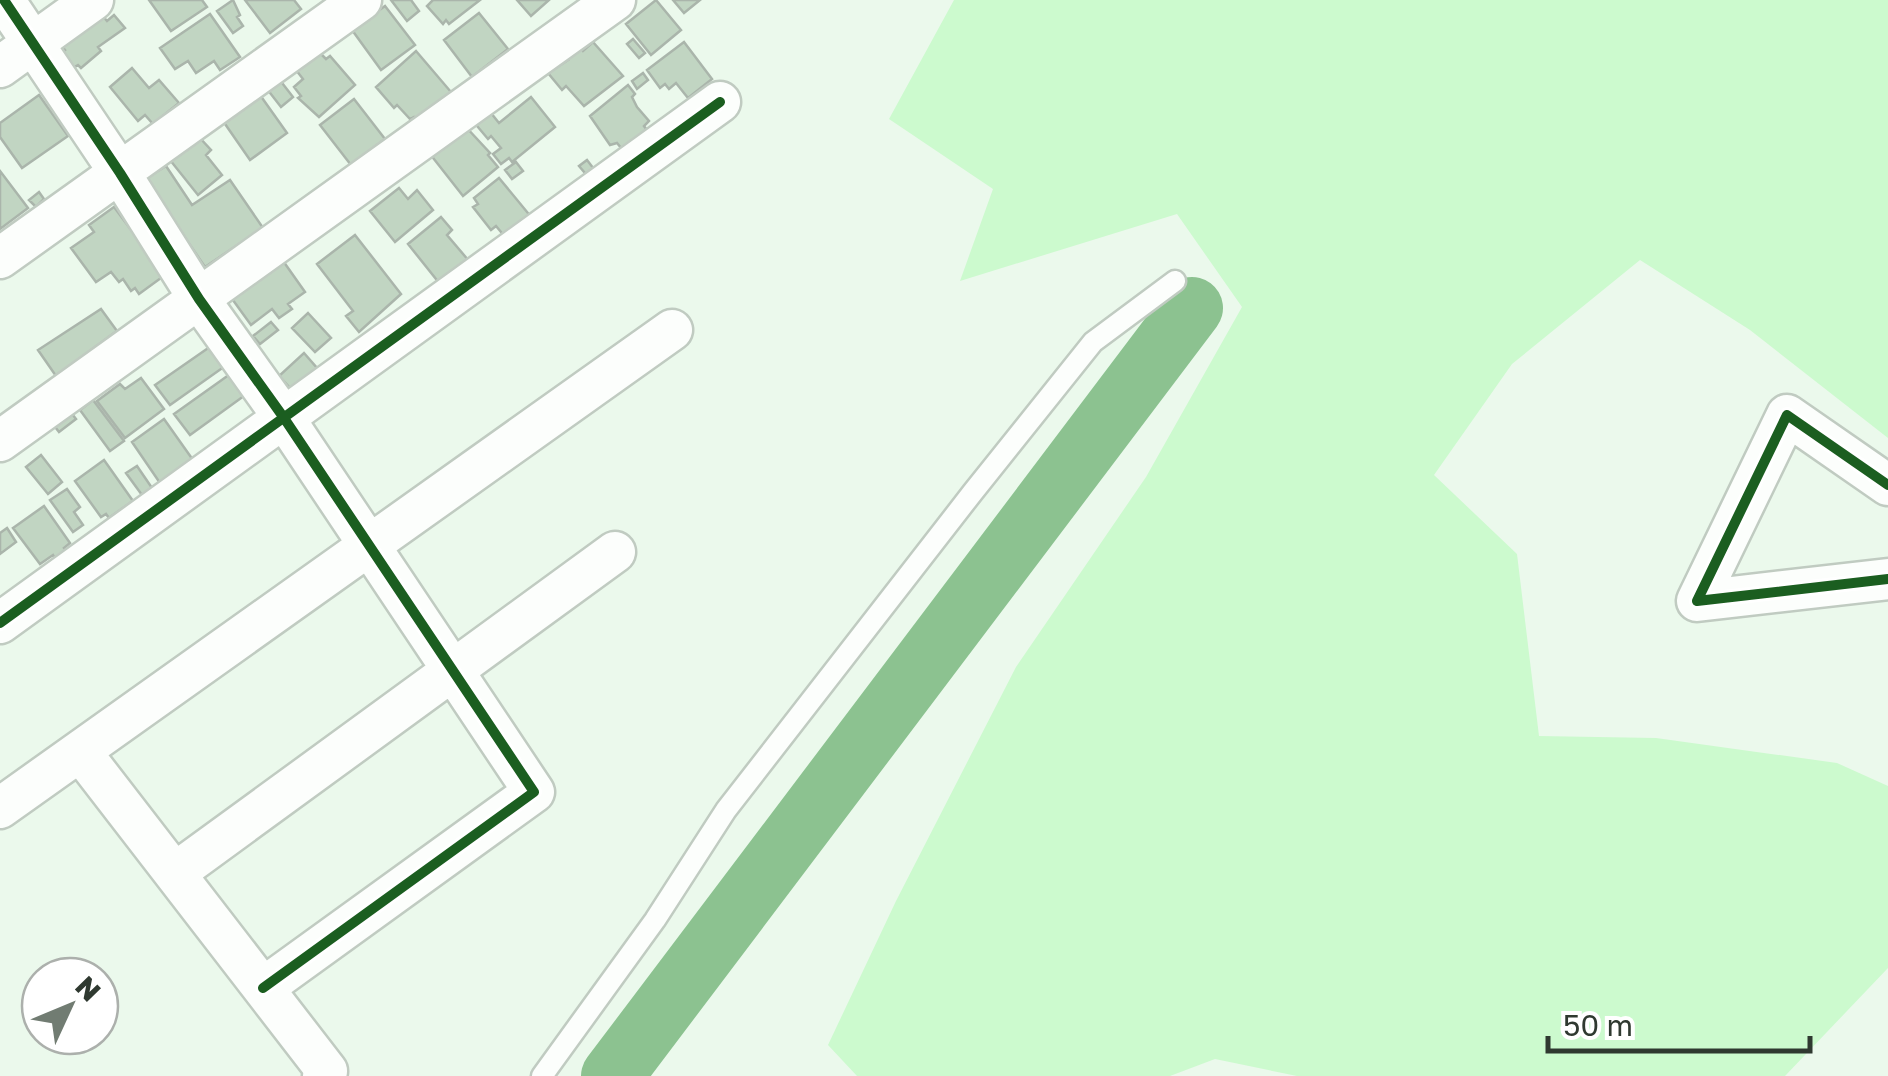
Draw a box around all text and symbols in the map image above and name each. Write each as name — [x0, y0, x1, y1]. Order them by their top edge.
north arrow — [20, 956, 120, 1056]
text: N — [69, 969, 108, 1007]
scale bar — [1548, 991, 1810, 1053]
text: 50 m — [1563, 1007, 1633, 1043]

